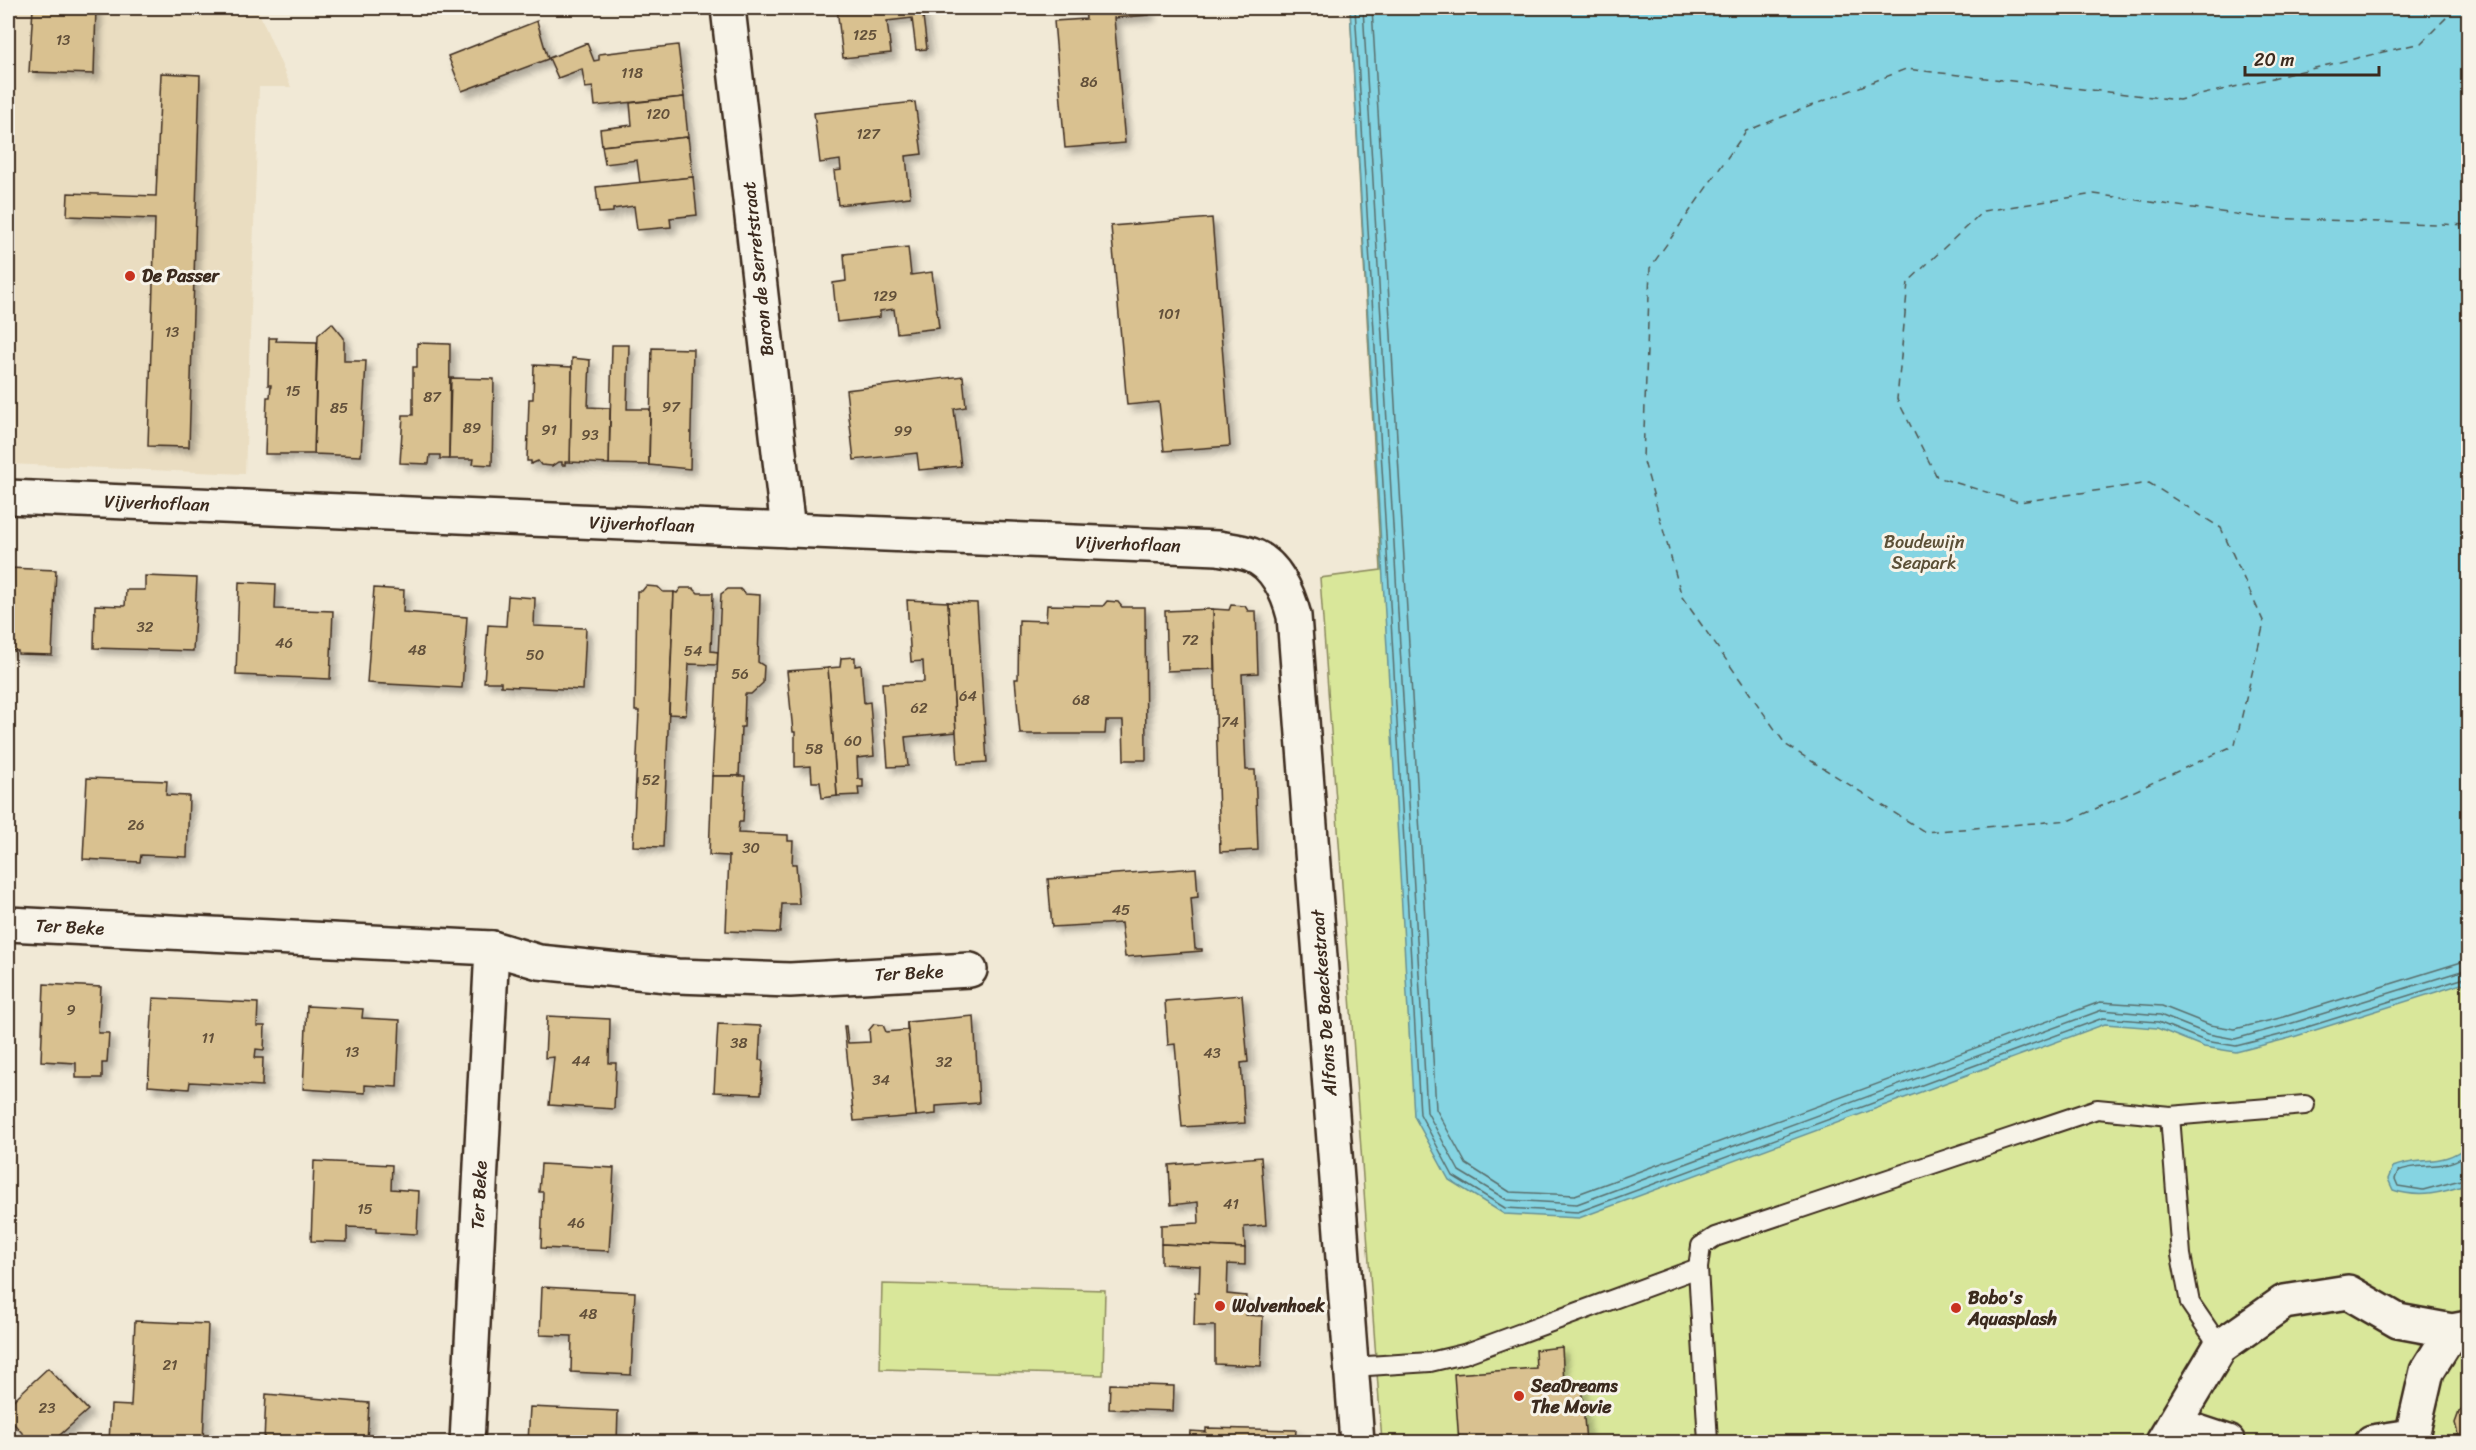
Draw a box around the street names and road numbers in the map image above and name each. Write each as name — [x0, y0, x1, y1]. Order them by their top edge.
street label: Baron de Serretstraat — [733, 180, 783, 358]
street label: Vijverhoflaan — [104, 485, 211, 521]
street label: Vijverhoflaan — [589, 506, 696, 542]
street label: Vijverhoflaan — [1075, 526, 1182, 562]
street label: Alfons De Baeckestraat — [1301, 908, 1347, 1098]
street label: Ter Beke — [35, 909, 105, 945]
street label: Ter Beke — [874, 955, 944, 991]
street label: Ter Beke — [461, 1160, 497, 1230]

